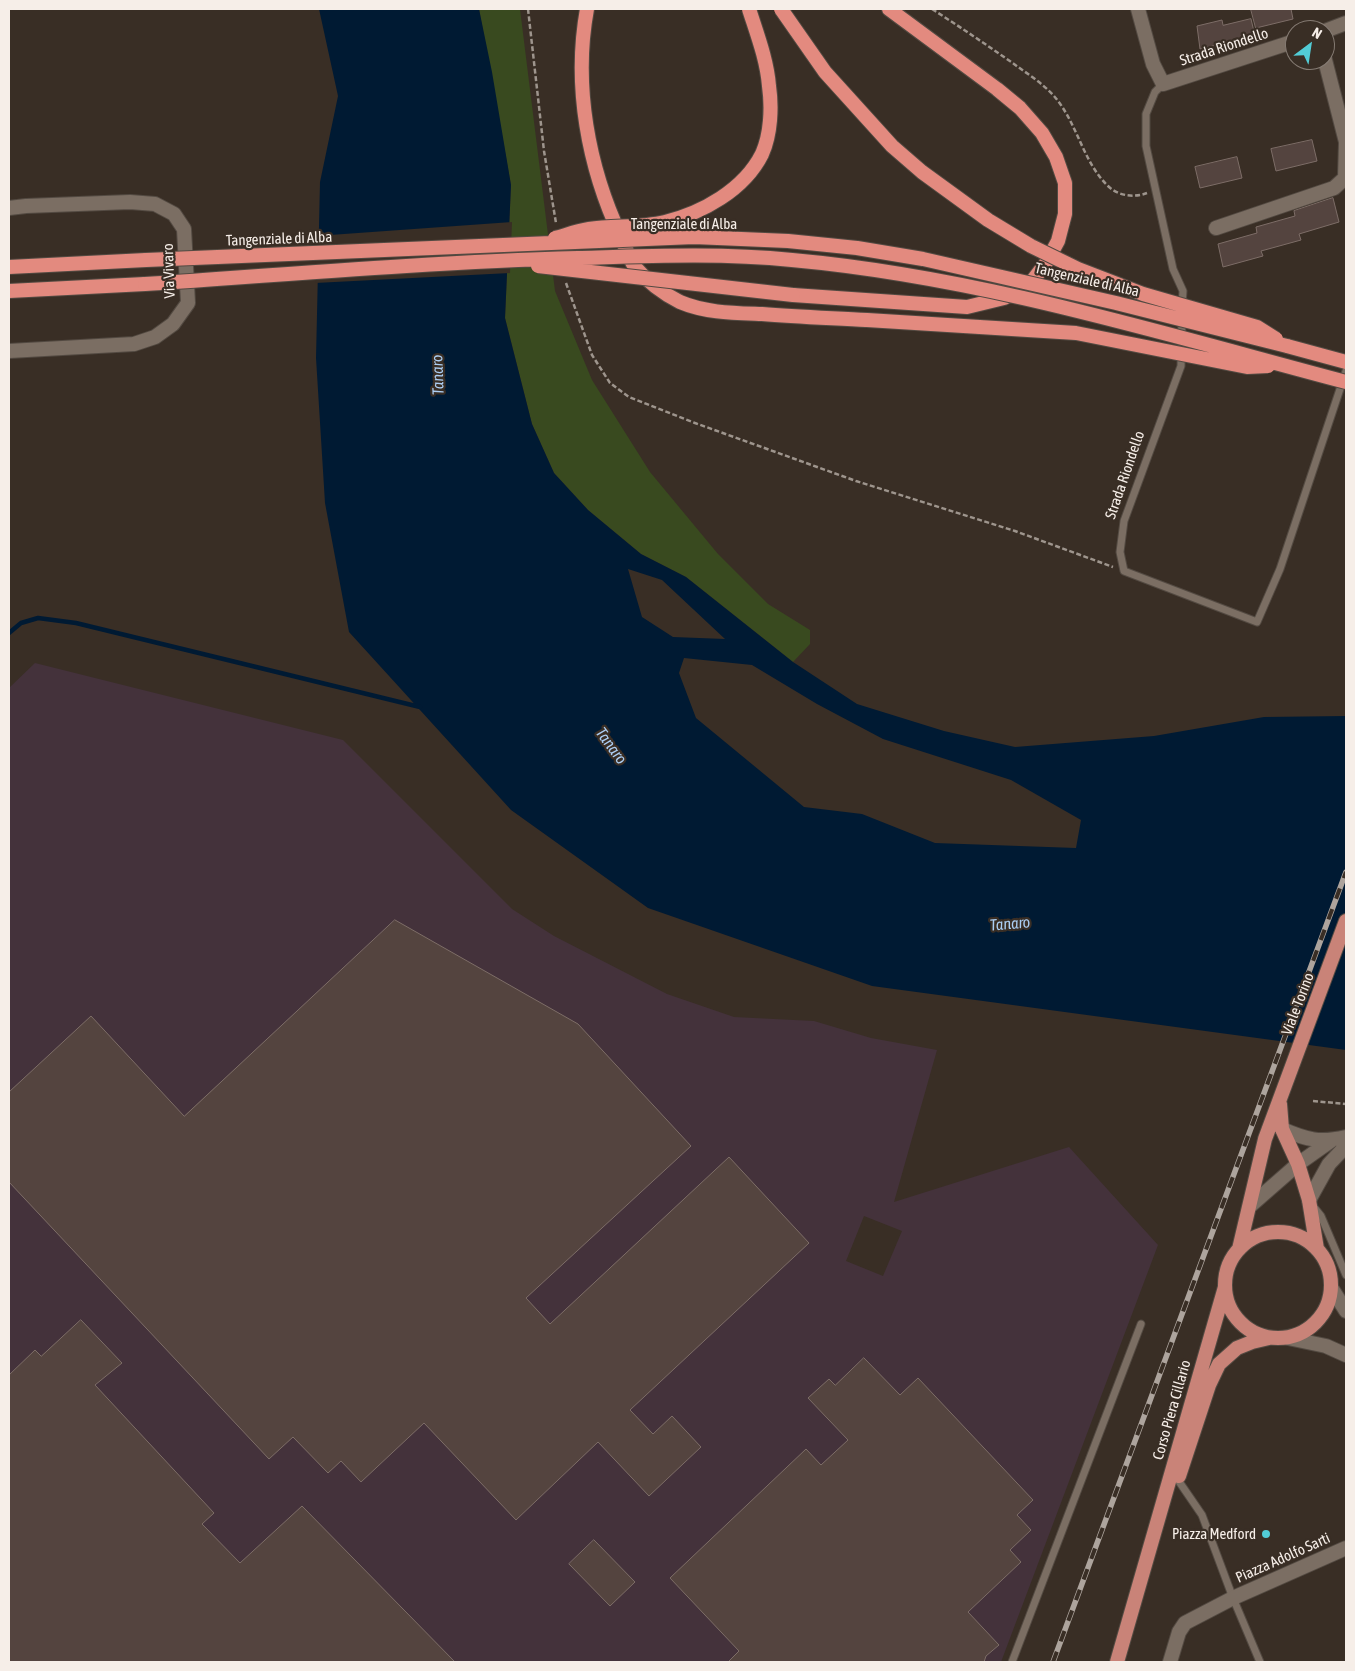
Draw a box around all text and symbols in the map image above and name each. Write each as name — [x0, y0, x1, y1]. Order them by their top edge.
north arrow — [1285, 20, 1335, 70]
street label: Strada Riondello — [1178, 24, 1270, 70]
text: N — [1310, 24, 1325, 42]
street label: Tangenziale di Alba — [631, 215, 737, 233]
street label: Tangenziale di Alba — [225, 228, 333, 250]
street label: Via Vivaro — [159, 243, 179, 299]
street label: Tangenziale di Alba — [1033, 259, 1141, 301]
water label: Tanaro — [428, 354, 448, 396]
street label: Strada Riondello — [1102, 429, 1148, 521]
water label: Tanaro — [591, 724, 631, 768]
water label: Tanaro — [989, 913, 1031, 935]
street label: Viale Torino — [1278, 970, 1318, 1038]
street label: Corso Piera Cillario — [1149, 1358, 1195, 1462]
place label: Piazza Medford — [1172, 1525, 1256, 1543]
marker: Piazza Medford — [1260, 1528, 1272, 1540]
street label: Piazza Adolfo Sarti — [1233, 1529, 1333, 1587]

